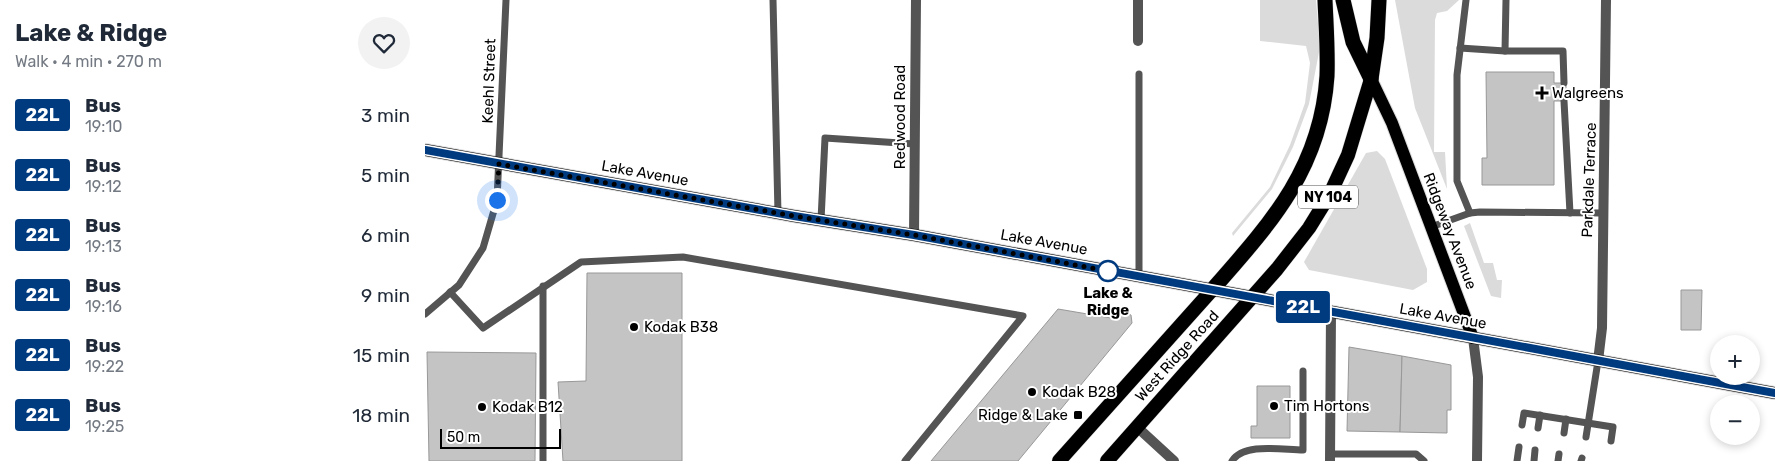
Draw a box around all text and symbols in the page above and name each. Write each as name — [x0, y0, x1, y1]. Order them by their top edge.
button: heart — [358, 17, 410, 69]
text: Lake & Ridge — [15, 19, 167, 47]
street label: Keehl Street — [479, 38, 499, 124]
text: Walk · 4 min · 270 m — [15, 52, 162, 71]
street label: Redwood Road — [891, 65, 909, 169]
place label: Walgreens — [1552, 84, 1624, 102]
marker: Walgreens — [1536, 87, 1548, 99]
text: Bus — [85, 94, 121, 117]
text: 22L — [25, 104, 60, 126]
text: 3 min — [361, 104, 410, 127]
text: 19:10 — [85, 117, 122, 136]
street label: Parkdale Terrace — [1578, 122, 1600, 238]
text: Bus — [85, 154, 121, 177]
street label: Lake Avenue — [600, 156, 690, 190]
text: 22L — [25, 164, 60, 186]
text: 5 min — [361, 164, 410, 187]
street label: Ridgeway Avenue — [1420, 170, 1480, 292]
text: 19:12 — [85, 177, 122, 196]
road number: NY 104 — [1298, 186, 1358, 208]
your location — [485, 188, 510, 213]
text: Bus — [85, 214, 121, 237]
text: 22L — [25, 224, 60, 246]
text: 6 min — [361, 224, 410, 247]
street label: Lake Avenue — [999, 225, 1089, 259]
text: 19:13 — [85, 237, 122, 256]
marker: Lake & Ridge — [1097, 260, 1119, 282]
text: Bus — [85, 274, 121, 297]
text: 22L — [25, 284, 60, 306]
text: 9 min — [361, 284, 410, 307]
place label: Lake & Ridge — [1083, 284, 1133, 319]
line badge: 22L — [1274, 291, 1332, 323]
text: 22L — [1286, 296, 1320, 318]
text: 19:16 — [85, 297, 122, 316]
street label: Lake Avenue — [1398, 299, 1488, 333]
street label: West Ridge Road — [1131, 307, 1223, 405]
place label: Kodak B38 — [644, 318, 718, 336]
marker: Kodak B38 — [628, 321, 640, 333]
text: Bus — [85, 334, 121, 357]
map controls — [1710, 335, 1760, 445]
button: + — [1710, 335, 1760, 385]
text: 22L — [25, 344, 60, 366]
text: 15 min — [353, 344, 410, 367]
text: 19:22 — [85, 357, 124, 376]
place label: Kodak B28 — [1042, 383, 1116, 401]
marker: Kodak B28 — [1026, 386, 1038, 398]
text: Bus — [85, 394, 121, 417]
button: − — [1710, 395, 1760, 445]
place label: Tim Hortons — [1284, 397, 1370, 415]
place label: Kodak B12 — [492, 398, 563, 416]
marker: Tim Hortons — [1268, 400, 1280, 412]
marker: Kodak B12 — [476, 401, 488, 413]
text: 22L — [25, 404, 60, 426]
text: 18 min — [352, 404, 410, 427]
place label: Ridge & Lake — [978, 406, 1068, 424]
marker: Ridge & Lake — [1072, 409, 1084, 421]
text: 19:25 — [85, 417, 124, 436]
scale bar — [440, 426, 561, 449]
text: 50 m — [447, 429, 480, 446]

